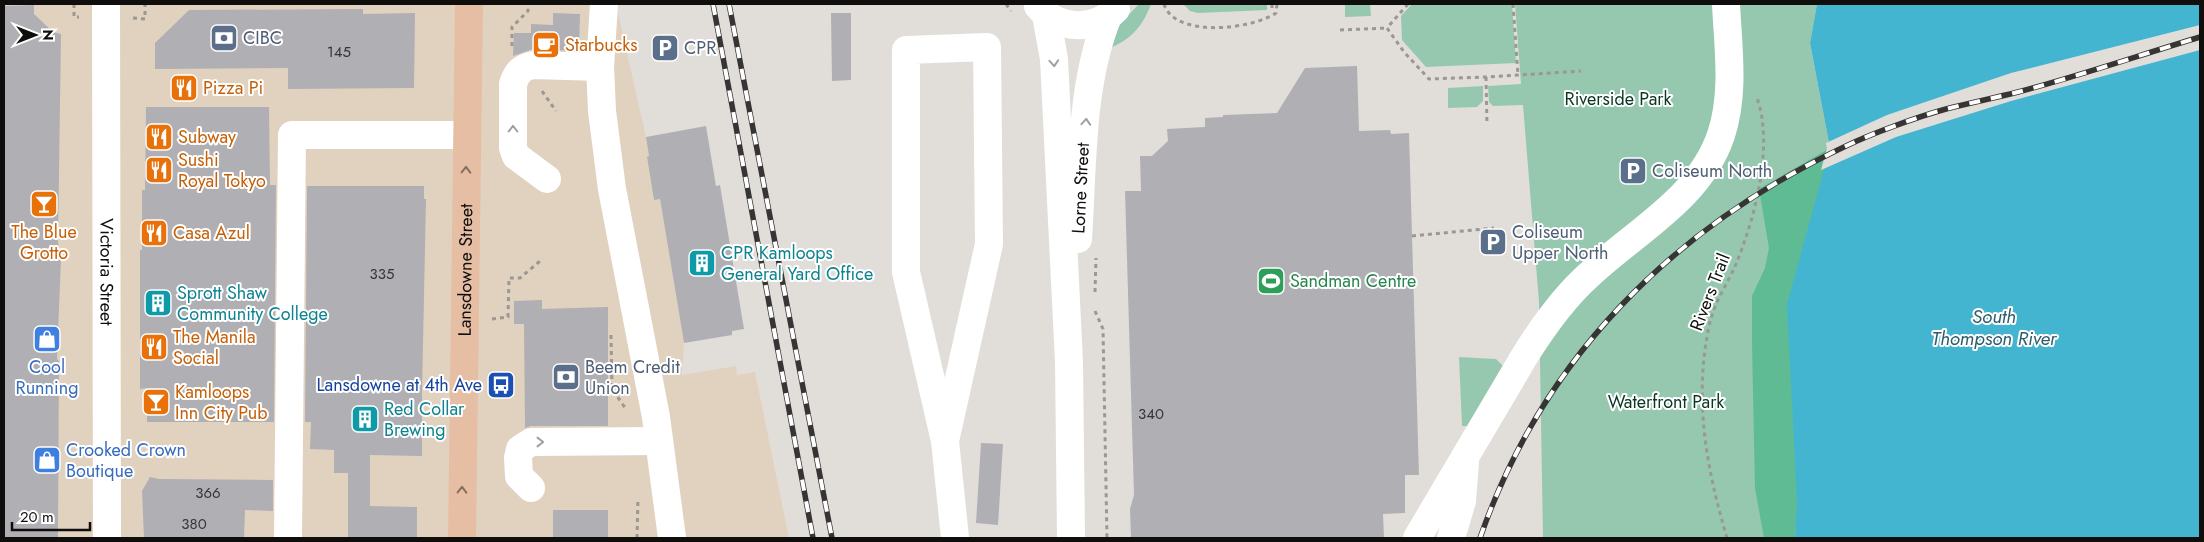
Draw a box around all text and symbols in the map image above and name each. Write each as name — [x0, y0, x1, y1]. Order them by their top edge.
north arrow — [10, 10, 60, 60]
bank icon: CIBC — [209, 23, 239, 53]
place label: CIBC — [243, 25, 282, 51]
text: N — [38, 29, 58, 41]
cafe icon: Starbucks — [531, 30, 561, 60]
place label: Starbucks — [565, 32, 638, 58]
parking icon: CPR — [650, 33, 680, 63]
place label: CPR — [684, 35, 716, 61]
house number: 145 — [327, 41, 351, 63]
one-way arrow — [1048, 59, 1059, 67]
restaurant icon: Pizza Pi — [169, 73, 199, 103]
place label: Pizza Pi — [203, 75, 263, 101]
park label: Riverside Park — [1565, 86, 1671, 112]
one-way arrow — [1080, 117, 1091, 125]
restaurant icon: Subway — [144, 122, 174, 152]
place label: Subway — [178, 124, 236, 150]
one-way arrow — [508, 125, 518, 132]
street label: Lorne Street — [1065, 141, 1096, 234]
place label: Sushi Royal Tokyo — [178, 147, 266, 194]
restaurant icon: Sushi Royal Tokyo — [144, 155, 174, 185]
parking icon: Coliseum North — [1618, 156, 1648, 186]
place label: Coliseum North — [1652, 158, 1772, 184]
one-way arrow — [461, 165, 471, 173]
bar icon: The Blue Grotto — [29, 189, 59, 219]
street label: Lansdowne Street — [452, 203, 479, 337]
street label: Victoria Street — [93, 218, 120, 326]
restaurant icon: Casa Azul — [139, 218, 169, 248]
place label: The Blue Grotto — [11, 219, 77, 266]
place label: Coliseum Upper North — [1512, 219, 1608, 266]
place label: Casa Azul — [173, 220, 250, 246]
parking icon: Coliseum Upper North — [1478, 227, 1508, 257]
place label: CPR Kamloops General Yard Office — [721, 240, 873, 287]
building icon: CPR Kamloops General Yard Office — [687, 248, 717, 278]
street label: Rivers Trail — [1683, 249, 1737, 335]
house number: 335 — [370, 263, 394, 285]
sports icon: Sandman Centre — [1256, 266, 1286, 296]
place label: Sandman Centre — [1290, 268, 1416, 294]
place label: Sprott Shaw Community College — [177, 280, 328, 327]
building icon: Sprott Shaw Community College — [143, 288, 173, 318]
water label: South Thompson River — [1932, 303, 2058, 352]
shop icon: Cool Running — [32, 324, 62, 354]
place label: The Manila Social — [173, 324, 256, 371]
restaurant icon: The Manila Social — [139, 332, 169, 362]
place label: Cool Running — [16, 354, 78, 401]
place label: Beem Credit Union — [585, 354, 680, 401]
bank icon: Beem Credit Union — [551, 362, 581, 392]
bus stop icon: Lansdowne at 4th Ave — [486, 370, 516, 400]
place label: Lansdowne at 4th Ave — [316, 372, 482, 398]
place label: Kamloops Inn City Pub — [175, 379, 268, 426]
bar icon: Kamloops Inn City Pub — [141, 387, 171, 417]
park label: Waterfront Park — [1608, 389, 1724, 415]
place label: Red Collar Brewing — [384, 396, 465, 443]
house number: 340 — [1138, 403, 1164, 425]
building icon: Red Collar Brewing — [350, 404, 380, 434]
place label: Crooked Crown Boutique — [66, 437, 186, 484]
one-way arrow — [536, 437, 544, 447]
shop icon: Crooked Crown Boutique — [32, 445, 62, 475]
house number: 366 — [195, 482, 221, 504]
one-way arrow — [457, 485, 467, 493]
scale bar — [12, 500, 90, 532]
text: 20 m — [20, 506, 54, 528]
house number: 380 — [181, 513, 207, 535]

